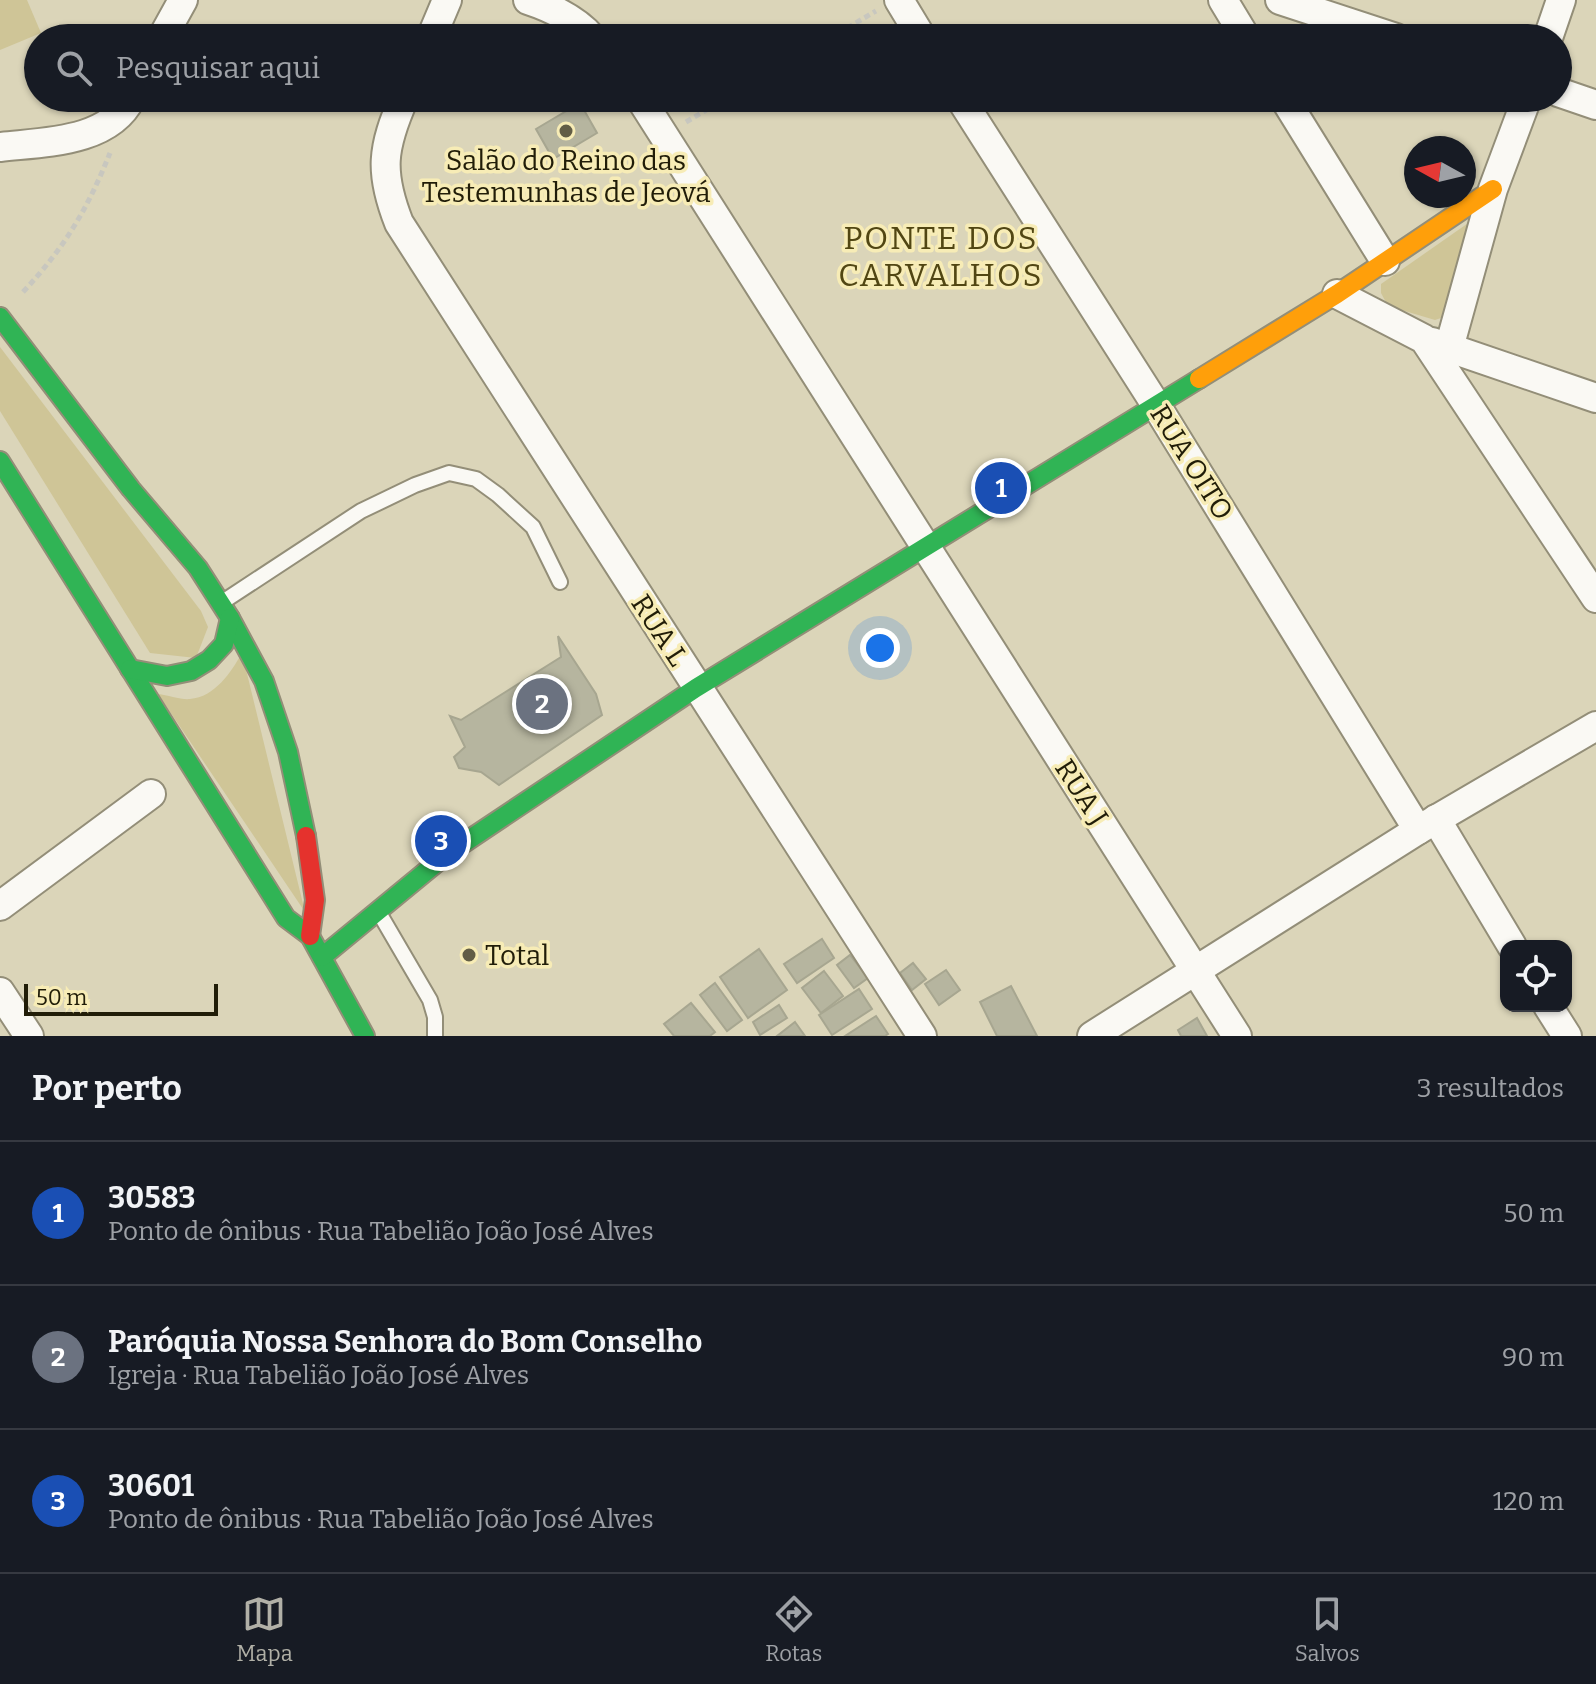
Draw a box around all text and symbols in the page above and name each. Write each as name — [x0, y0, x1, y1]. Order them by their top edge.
search box — [24, 24, 1572, 112]
icon: search — [52, 46, 96, 90]
text: Pesquisar aqui — [116, 50, 320, 86]
marker: Salão do Reino das Testemunhas de Jeová — [557, 122, 575, 140]
north arrow — [1404, 136, 1476, 208]
place label: Salão do Reino das Testemunhas de Jeová — [421, 144, 711, 209]
district label: PONTE DOS CARVALHOS — [838, 219, 1044, 294]
street label: RUA OITO — [1143, 399, 1240, 526]
pin: 1 — [975, 458, 1027, 518]
street label: RUA L — [624, 588, 695, 672]
your location — [860, 628, 900, 668]
pin: 2 — [516, 674, 568, 734]
street label: RUA J — [1048, 753, 1115, 832]
pin: 3 — [415, 811, 467, 871]
place label: Total — [485, 939, 549, 972]
map controls — [1500, 940, 1572, 1012]
button: locate — [1500, 940, 1572, 1012]
marker: Total — [460, 946, 478, 964]
scale bar — [24, 980, 218, 1016]
text: 50 m — [36, 984, 87, 1011]
text: Por perto — [32, 1068, 182, 1109]
text: 3 resultados — [1417, 1073, 1564, 1104]
text: 30583 — [108, 1180, 196, 1216]
text: 1 — [52, 1198, 64, 1229]
text: 50 m — [1503, 1198, 1564, 1229]
text: Ponto de ônibus · Rua Tabelião João José Alves — [108, 1216, 654, 1247]
text: Paróquia Nossa Senhora do Bom Conselho — [108, 1324, 702, 1360]
text: 2 — [51, 1342, 65, 1373]
text: 90 m — [1502, 1342, 1564, 1373]
text: Igreja · Rua Tabelião João José Alves — [108, 1360, 529, 1391]
text: 30601 — [108, 1468, 194, 1504]
text: 3 — [51, 1486, 65, 1517]
text: 120 m — [1493, 1486, 1564, 1517]
text: Ponto de ônibus · Rua Tabelião João José Alves — [108, 1504, 654, 1535]
tab: Mapa — [236, 1592, 293, 1667]
tab: Rotas — [765, 1592, 822, 1667]
tab: Salvos — [1295, 1592, 1360, 1667]

